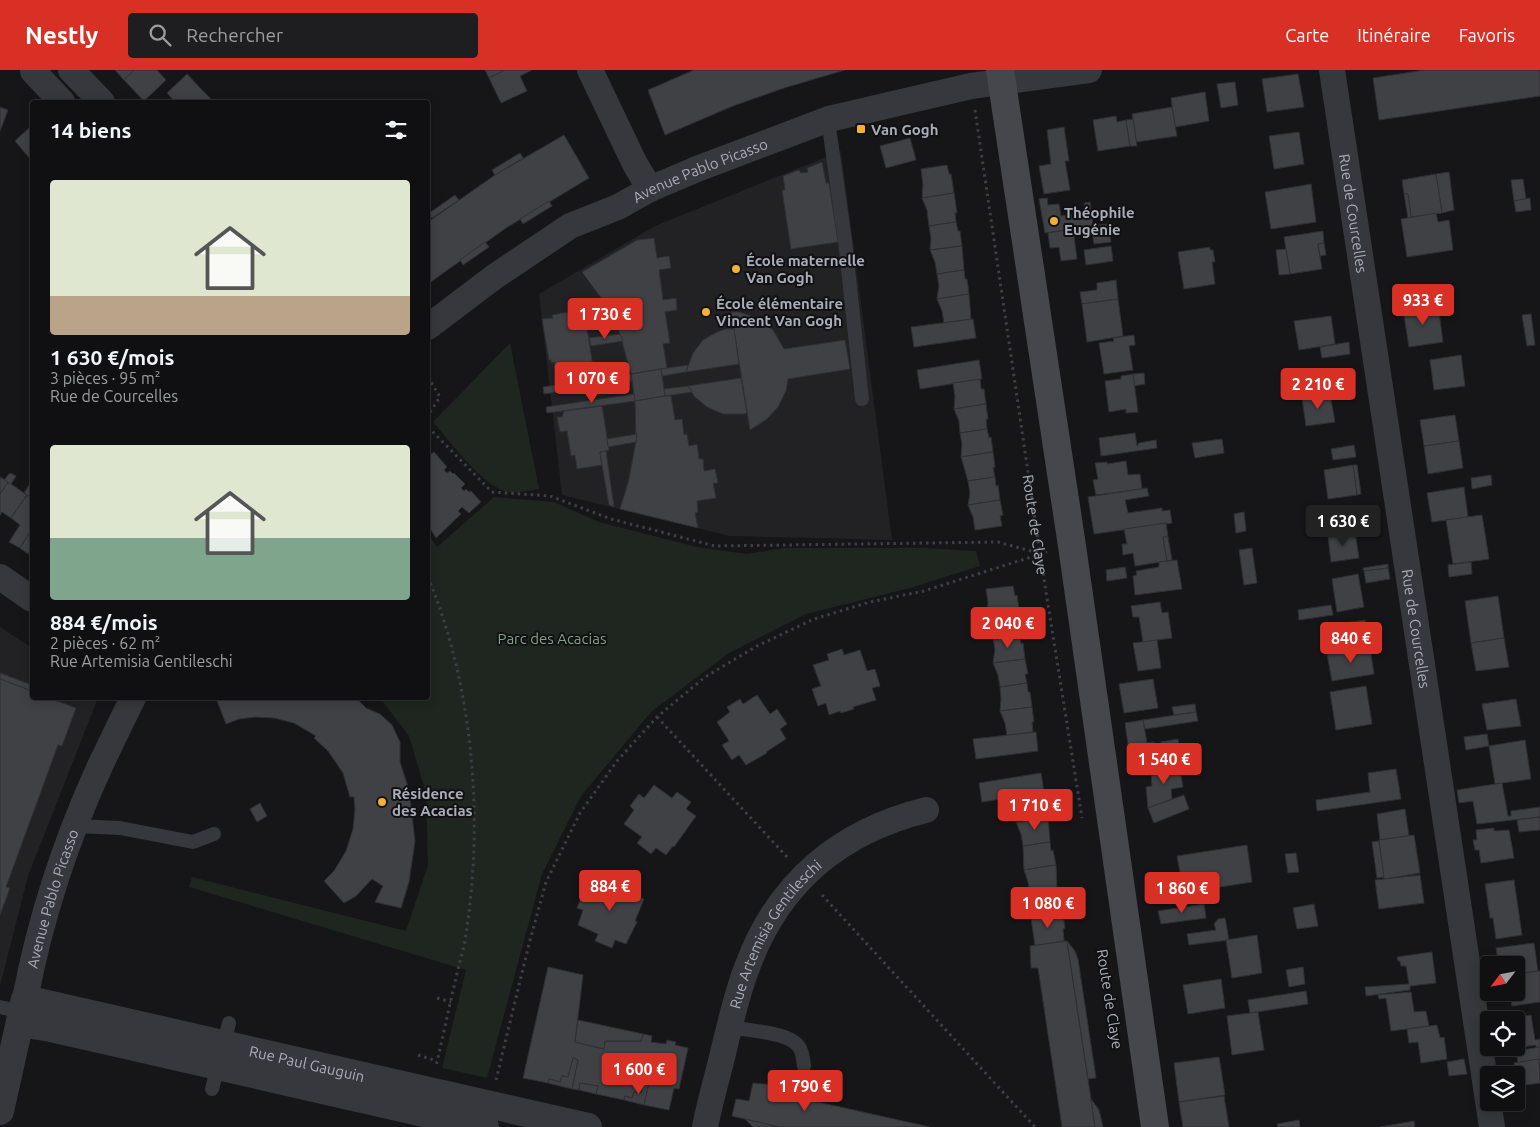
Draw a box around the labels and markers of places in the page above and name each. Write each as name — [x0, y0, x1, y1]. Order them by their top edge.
place label: Van Gogh — [871, 121, 938, 138]
marker: Van Gogh — [855, 123, 867, 135]
place label: Théophile Eugénie — [1064, 204, 1135, 238]
marker: Théophile Eugénie — [1048, 215, 1060, 227]
place label: École maternelle Van Gogh — [746, 252, 865, 286]
marker: École maternelle Van Gogh — [730, 263, 742, 275]
pin: 933 € — [1388, 284, 1458, 326]
place label: École élémentaire Vincent Van Gogh — [716, 295, 843, 329]
pin: 1 730 € — [559, 298, 651, 340]
marker: École élémentaire Vincent Van Gogh — [700, 306, 712, 318]
pin: 1 070 € — [546, 362, 638, 404]
pin: 2 210 € — [1272, 368, 1364, 410]
pin: 1 630 € — [1297, 504, 1389, 547]
pin: 2 040 € — [962, 606, 1054, 649]
pin: 840 € — [1316, 622, 1386, 664]
pin: 1 540 € — [1118, 742, 1210, 785]
place label: Résidence des Acacias — [392, 785, 473, 819]
pin: 1 710 € — [989, 788, 1081, 831]
marker: Résidence des Acacias — [376, 796, 388, 808]
pin: 884 € — [575, 870, 645, 912]
pin: 1 860 € — [1136, 872, 1228, 914]
pin: 1 080 € — [1002, 886, 1094, 929]
pin: 1 600 € — [593, 1052, 685, 1095]
pin: 1 790 € — [759, 1070, 851, 1112]

